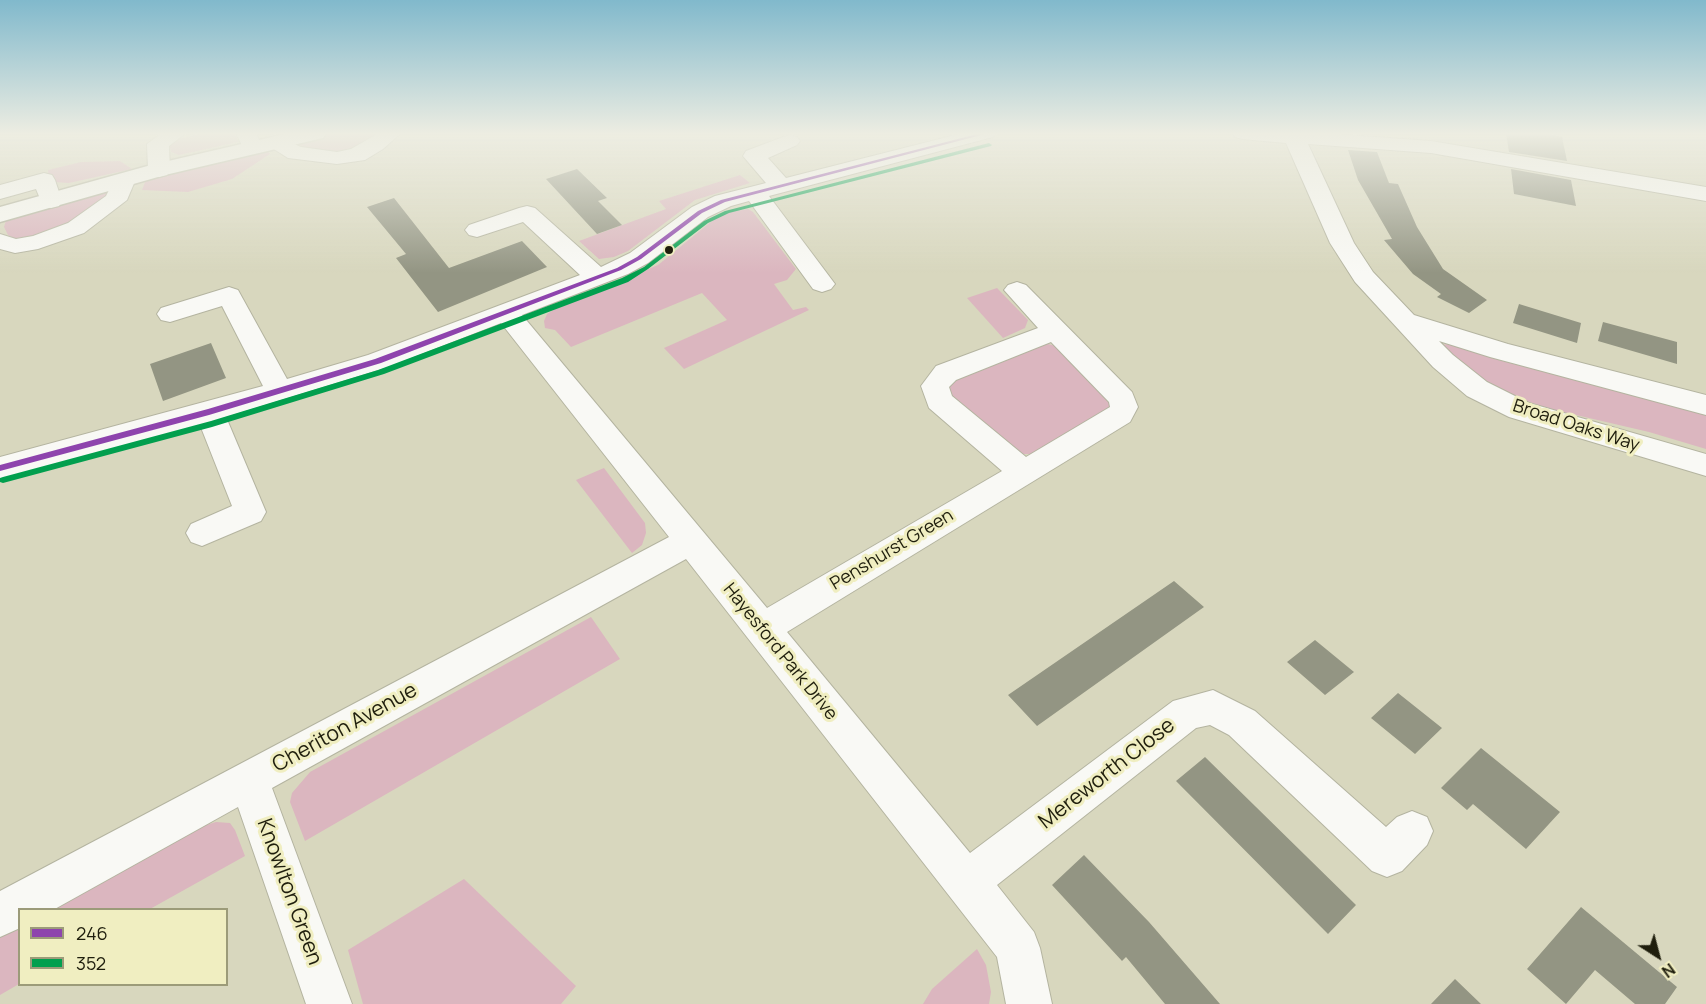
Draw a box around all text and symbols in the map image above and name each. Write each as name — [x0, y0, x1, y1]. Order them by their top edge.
unlabelled marker — [663, 244, 675, 256]
street label: Broad Oaks Way — [1510, 395, 1642, 457]
street label: Penshurst Green — [827, 505, 957, 595]
street label: Hayesford Park Drive — [718, 579, 842, 725]
street label: Cheriton Avenue — [268, 678, 422, 778]
street label: Mereworth Close — [1034, 713, 1180, 835]
street label: Knowlton Green — [251, 815, 327, 969]
legend — [18, 908, 228, 986]
text: 246 — [76, 921, 108, 945]
north arrow — [1628, 926, 1688, 986]
text: 352 — [76, 951, 106, 975]
text: N — [1657, 958, 1680, 983]

